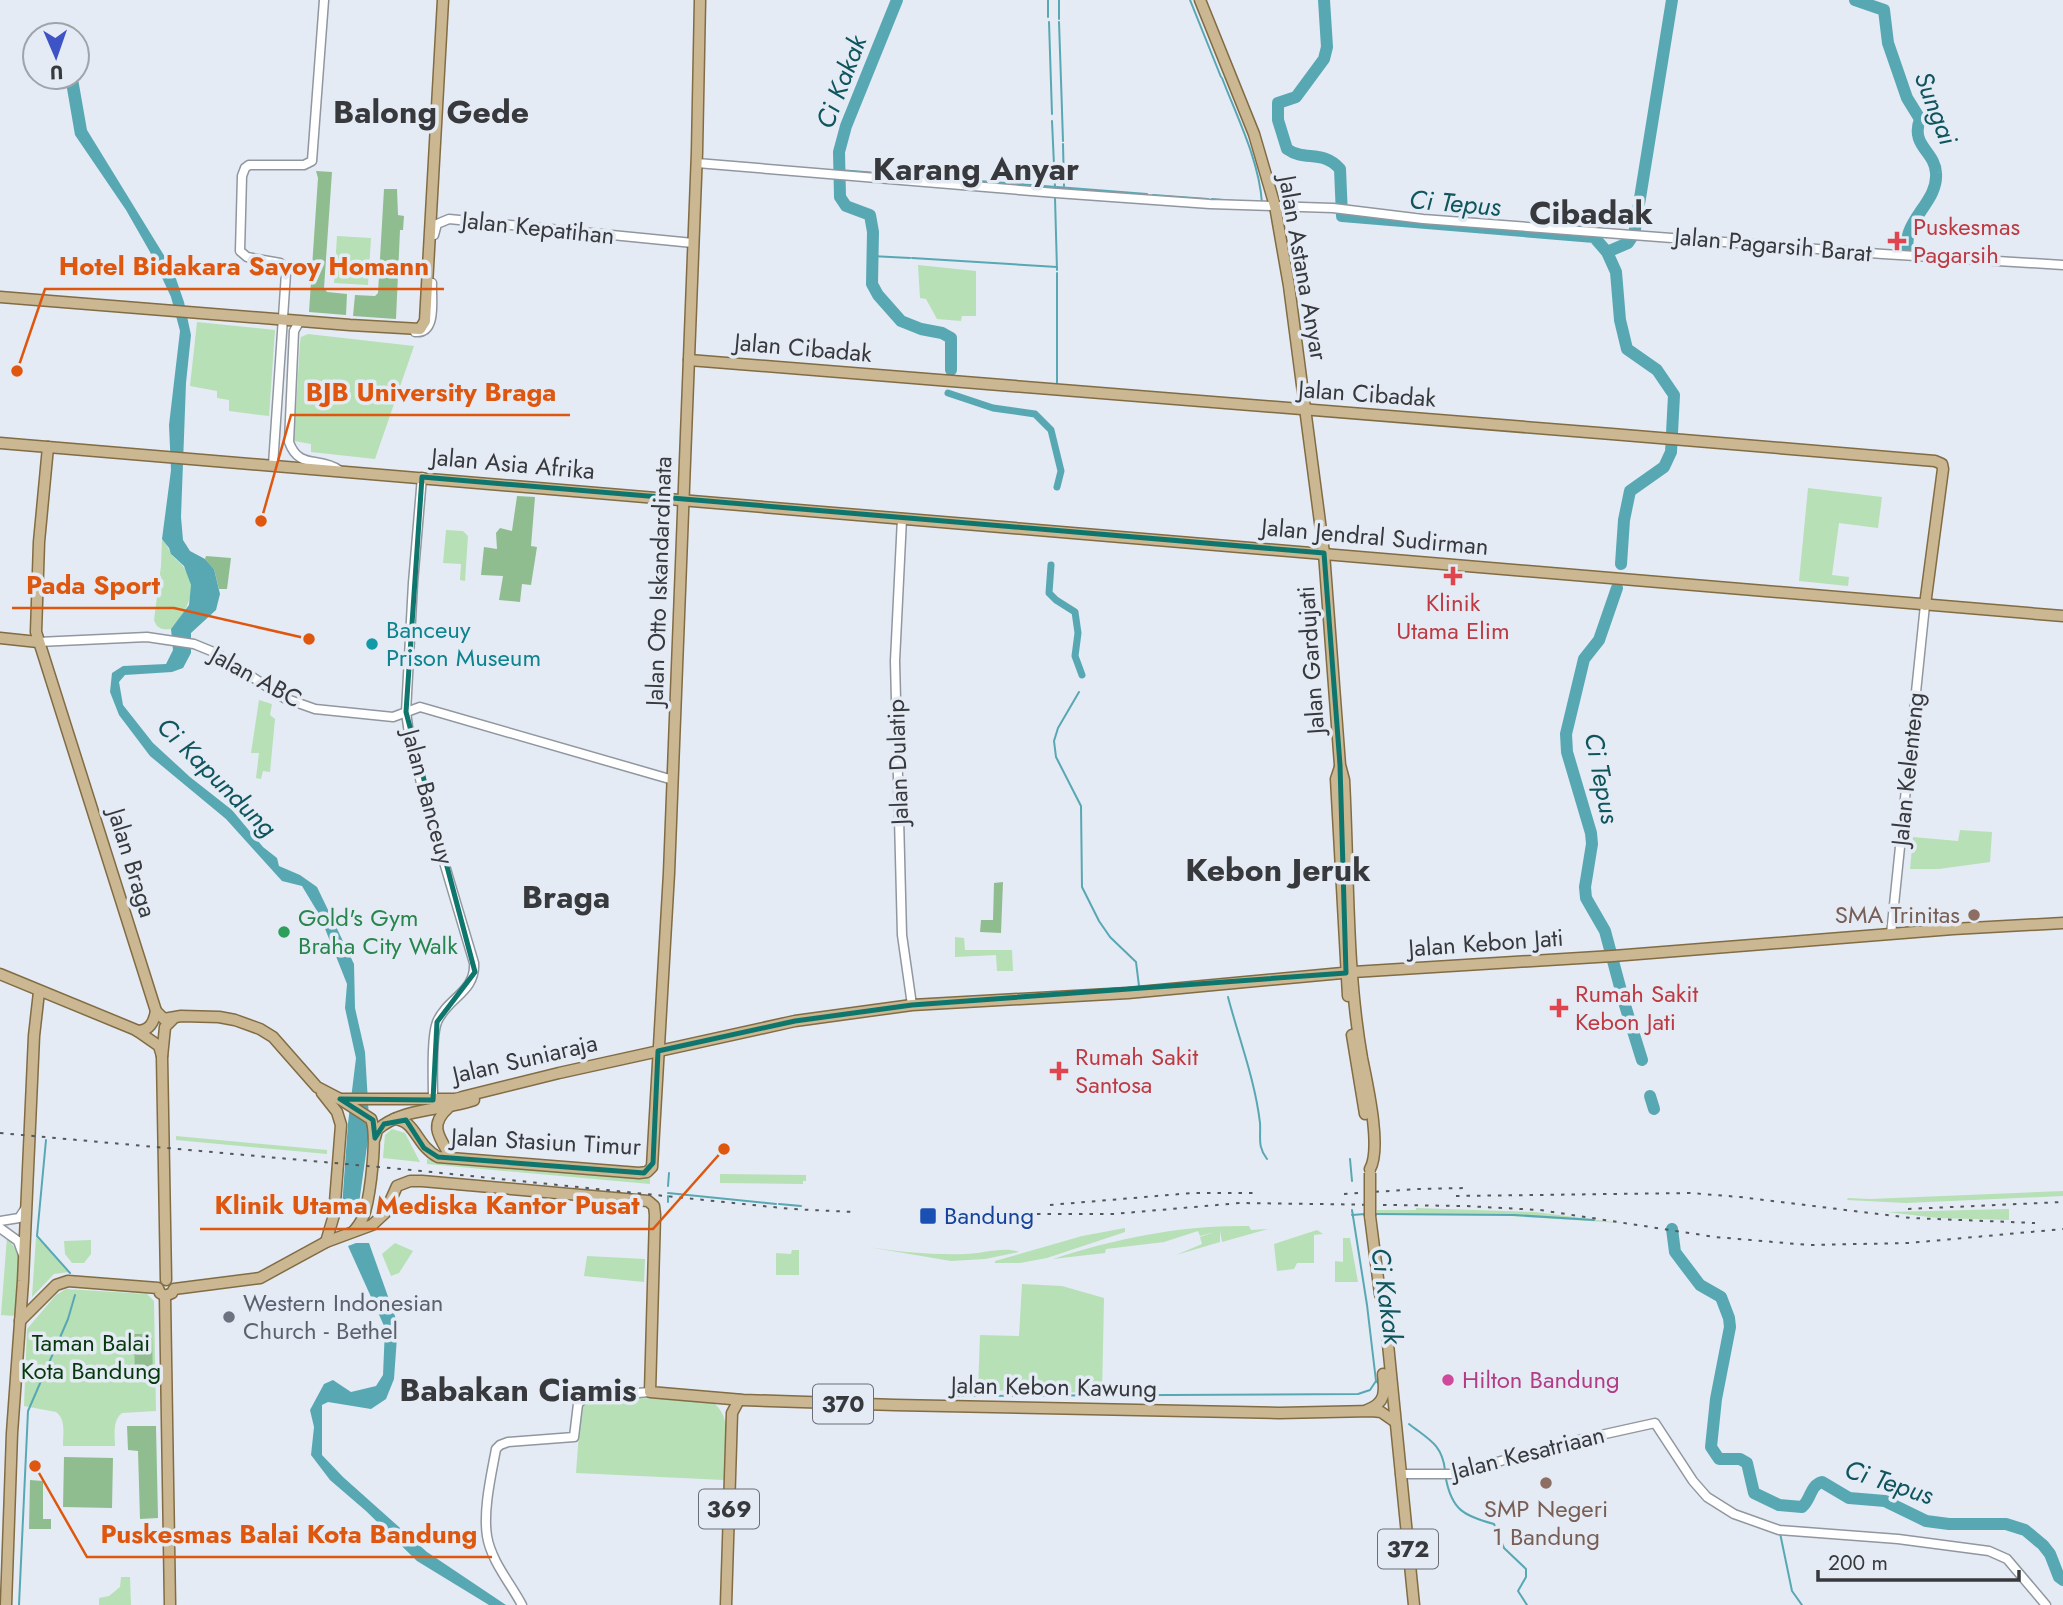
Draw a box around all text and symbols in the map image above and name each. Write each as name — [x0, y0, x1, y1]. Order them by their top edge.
north arrow — [21, 21, 91, 91]
water label: Ci Kakak — [806, 28, 877, 134]
text: U — [49, 59, 64, 86]
water label: Sungai — [1905, 66, 1967, 151]
district label: Balong Gede — [333, 89, 529, 135]
district label: Karang Anyar — [873, 146, 1079, 192]
street label: Jalan Astana Anyar — [1270, 170, 1337, 364]
water label: Ci Tepus — [1408, 180, 1503, 226]
district label: Cibadak — [1529, 190, 1653, 236]
street label: Jalan Kepatihan — [457, 202, 616, 253]
place label: Puskesmas Pagarsih — [1913, 209, 2020, 272]
street label: Jalan Pagarsih Barat — [1670, 218, 1873, 271]
marker: Puskesmas Pagarsih — [1887, 231, 1907, 251]
callout: Hotel Bidakara Savoy Homann — [45, 242, 444, 289]
text: Hotel Bidakara Savoy Homann — [59, 247, 429, 285]
street label: Jalan Cibadak — [730, 324, 874, 371]
callout: BJB University Braga — [291, 368, 570, 415]
street label: Jalan Cibadak — [1294, 371, 1437, 416]
text: BJB University Braga — [306, 373, 556, 411]
street label: Jalan Asia Afrika — [427, 439, 596, 488]
street label: Jalan Otto Iskandardinata — [637, 455, 680, 710]
street label: Jalan Jendral Sudirman — [1257, 509, 1490, 564]
callout: Pada Sport — [12, 561, 174, 608]
text: Pada Sport — [26, 566, 161, 604]
marker: Klinik Utama Elim — [1443, 566, 1463, 586]
street label: Jalan Gardujati — [1288, 585, 1333, 738]
place label: Klinik Utama Elim — [1396, 585, 1510, 648]
place label: Banceuy Prison Museum — [386, 612, 541, 675]
street label: Jalan ABC — [201, 636, 308, 716]
marker: Banceuy Prison Museum — [364, 636, 380, 652]
street label: Jalan Kelenteng — [1882, 690, 1933, 850]
street label: Jalan Dulatip — [878, 699, 917, 829]
water label: Ci Kapundung — [148, 708, 286, 846]
street label: Jalan Banceuy — [393, 722, 463, 869]
water label: Ci Tepus — [1575, 729, 1630, 827]
street label: Jalan Braga — [98, 801, 166, 922]
district label: Kebon Jeruk — [1185, 847, 1371, 893]
district label: Braga — [522, 874, 610, 920]
place label: SMA Trinitas — [1835, 897, 1960, 932]
place label: Gold's Gym Braha City Walk — [298, 900, 458, 963]
marker: SMA Trinitas — [1966, 907, 1982, 923]
street label: Jalan Kebon Jati — [1404, 920, 1565, 966]
marker: Gold's Gym Braha City Walk — [276, 924, 292, 940]
place label: Rumah Sakit Kebon Jati — [1575, 976, 1699, 1039]
marker: Rumah Sakit Kebon Jati — [1549, 998, 1569, 1018]
street label: Jalan Suniaraja — [446, 1025, 601, 1093]
place label: Rumah Sakit Santosa — [1075, 1039, 1199, 1102]
marker: Rumah Sakit Santosa — [1049, 1061, 1069, 1081]
street label: Jalan Stasiun Timur — [447, 1119, 643, 1164]
callout: Klinik Utama Mediska Kantor Pusat — [200, 1182, 653, 1229]
text: Klinik Utama Mediska Kantor Pusat — [215, 1186, 640, 1224]
place label: Bandung — [944, 1198, 1034, 1233]
marker: Bandung — [918, 1206, 938, 1226]
water label: Ci Kakak — [1361, 1245, 1413, 1348]
place label: Western Indonesian Church - Bethel — [243, 1285, 443, 1348]
marker: Western Indonesian Church - Bethel — [221, 1309, 237, 1325]
park label: Taman Balai Kota Bandung — [21, 1325, 161, 1388]
place label: Hilton Bandung — [1462, 1362, 1620, 1397]
district label: Babakan Ciamis — [399, 1367, 637, 1413]
street label: Jalan Kebon Kawung — [948, 1367, 1157, 1406]
marker: Hilton Bandung — [1440, 1372, 1456, 1388]
road number: 370 — [813, 1385, 873, 1424]
street label: Jalan Kesatriaan — [1445, 1417, 1608, 1489]
water label: Ci Tepus — [1840, 1450, 1939, 1514]
marker: SMP Negeri 1 Bandung — [1538, 1475, 1554, 1491]
road number: 369 — [699, 1490, 759, 1528]
place label: SMP Negeri 1 Bandung — [1484, 1491, 1608, 1554]
callout: Puskesmas Balai Kota Bandung — [87, 1510, 492, 1557]
text: Puskesmas Balai Kota Bandung — [101, 1515, 477, 1553]
road number: 372 — [1378, 1530, 1438, 1568]
scale bar — [1818, 1538, 2019, 1582]
text: 200 m — [1828, 1548, 1888, 1578]

